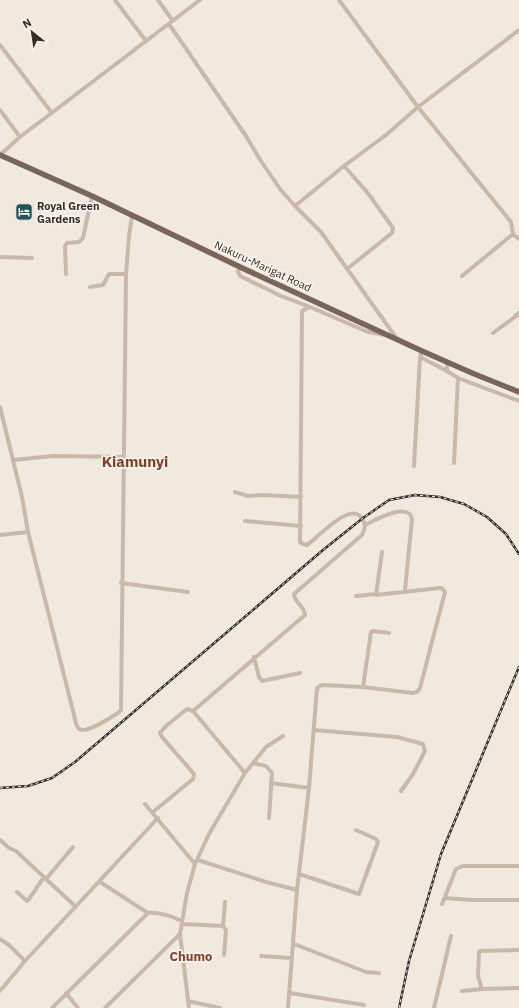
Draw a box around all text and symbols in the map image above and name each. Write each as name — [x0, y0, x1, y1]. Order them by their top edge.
north arrow — [12, 12, 52, 52]
text: N — [20, 15, 34, 31]
place label: Royal Green Gardens — [37, 199, 99, 226]
hotel icon: Royal Green Gardens — [14, 202, 34, 222]
street label: Nakuru-Marigat Road — [212, 237, 314, 295]
district label: Kiamunyi — [102, 452, 168, 471]
district label: Chumo — [170, 948, 212, 965]

